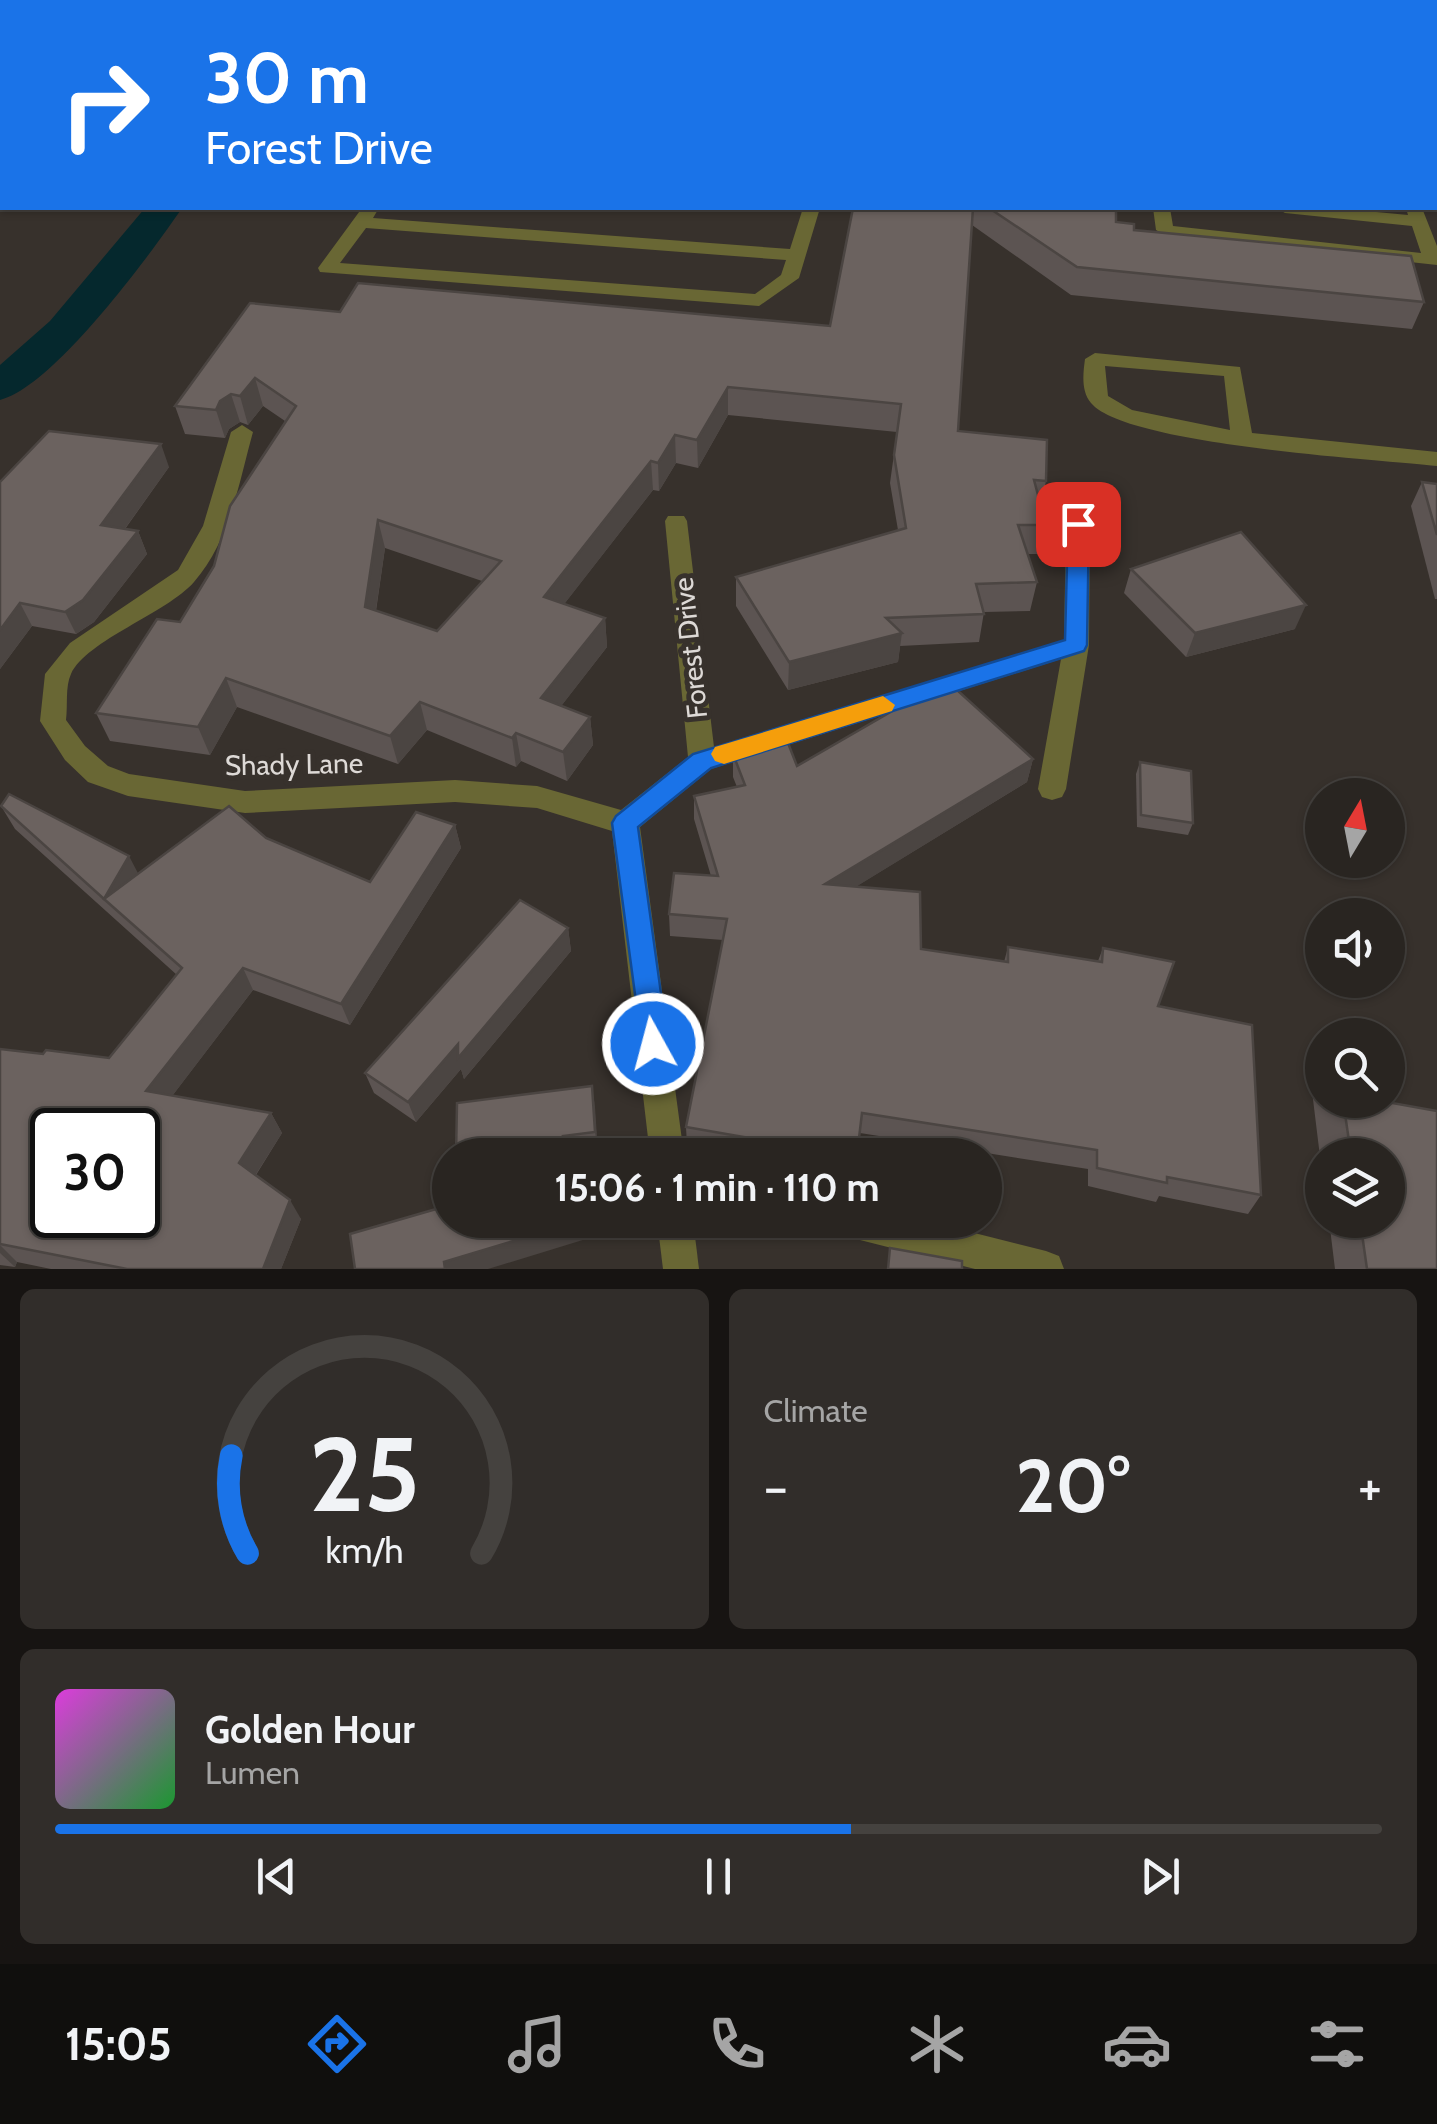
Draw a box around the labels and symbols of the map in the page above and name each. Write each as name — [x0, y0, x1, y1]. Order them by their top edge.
pin — [1036, 482, 1121, 567]
street label: Forest Drive — [666, 576, 714, 720]
street label: Shady Lane — [225, 746, 363, 782]
north arrow — [1305, 778, 1405, 878]
position arrow — [601, 992, 705, 1096]
speed limit sign: 30 — [30, 1108, 160, 1238]

